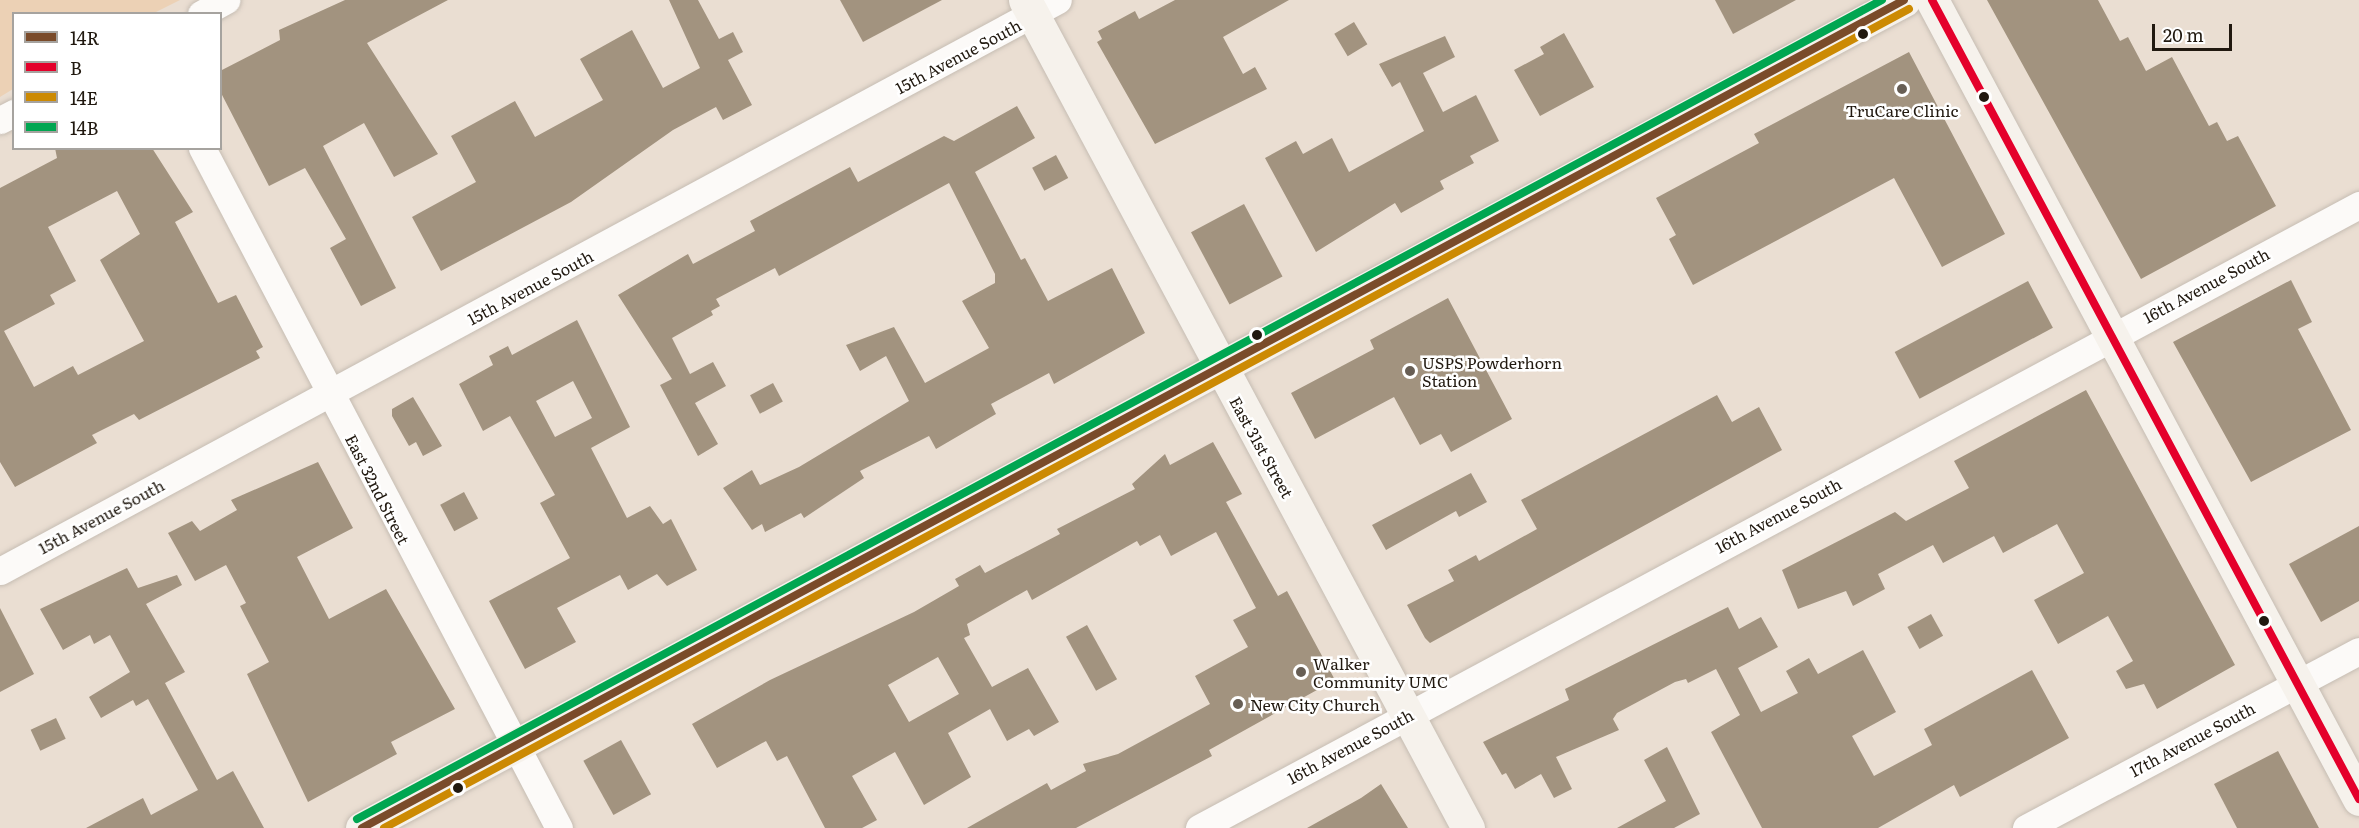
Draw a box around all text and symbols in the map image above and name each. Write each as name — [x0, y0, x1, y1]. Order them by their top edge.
legend — [12, 12, 222, 150]
scale bar — [2155, 12, 2234, 50]
street label: 15th Avenue South — [892, 15, 1024, 97]
text: 20 m — [2163, 21, 2204, 48]
text: 14R — [70, 24, 100, 51]
unlabelled marker — [1857, 28, 1869, 40]
text: B — [70, 54, 82, 81]
marker: TruCare Clinic — [1893, 80, 1911, 98]
text: 14E — [70, 84, 98, 111]
unlabelled marker — [1978, 91, 1990, 103]
place label: TruCare Clinic — [1845, 100, 1959, 120]
text: 14B — [70, 114, 98, 141]
street label: 16th Avenue South — [2140, 244, 2272, 326]
street label: 15th Avenue South — [464, 246, 596, 328]
unlabelled marker — [1251, 329, 1263, 341]
place label: USPS Powderhorn Station — [1422, 352, 1562, 390]
marker: USPS Powderhorn Station — [1403, 364, 1417, 378]
street label: East 31st Street — [1226, 393, 1298, 501]
street label: East 32nd Street — [342, 431, 414, 547]
street label: 16th Avenue South — [1712, 474, 1844, 556]
street label: 15th Avenue South — [35, 475, 167, 557]
unlabelled marker — [2258, 615, 2270, 627]
place label: Walker Community UMC — [1313, 653, 1448, 691]
marker: Walker Community UMC — [1294, 665, 1308, 679]
place label: New City Church — [1250, 694, 1380, 714]
marker: New City Church — [1231, 697, 1245, 711]
street label: 17th Avenue South — [2126, 698, 2258, 780]
street label: 16th Avenue South — [1284, 705, 1416, 787]
unlabelled marker — [452, 782, 464, 794]

